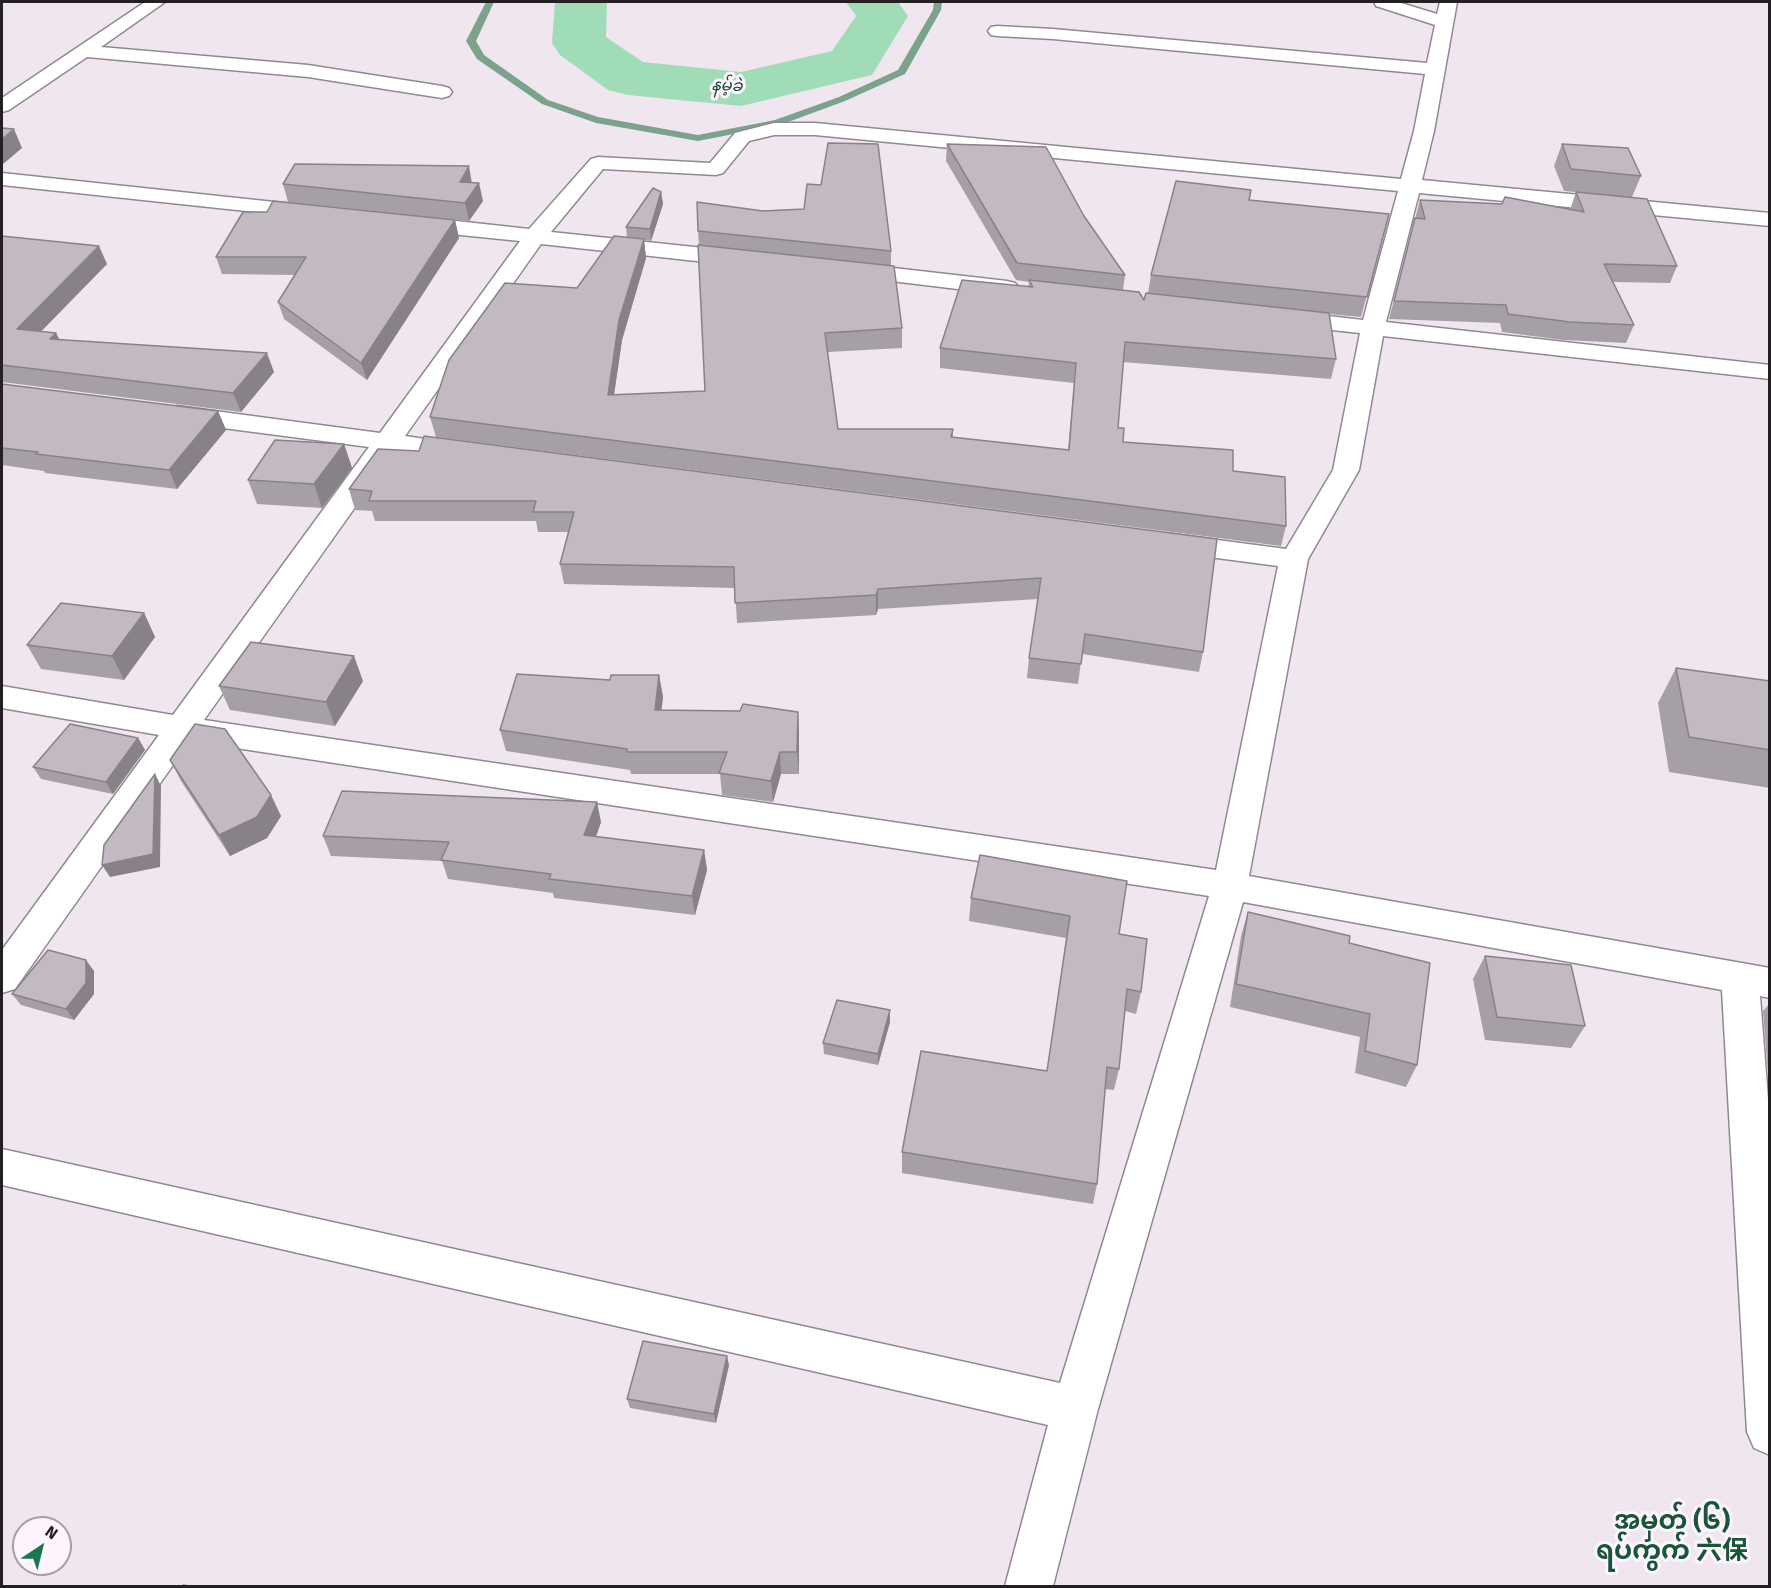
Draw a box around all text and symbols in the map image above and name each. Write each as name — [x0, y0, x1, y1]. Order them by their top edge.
water label: နမ့်ခဲ — [711, 76, 743, 96]
district label: အမှတ် (၆) ရပ်ကွက် 六保 — [1596, 1506, 1748, 1568]
north arrow — [12, 1516, 72, 1576]
text: N — [42, 1522, 61, 1543]

